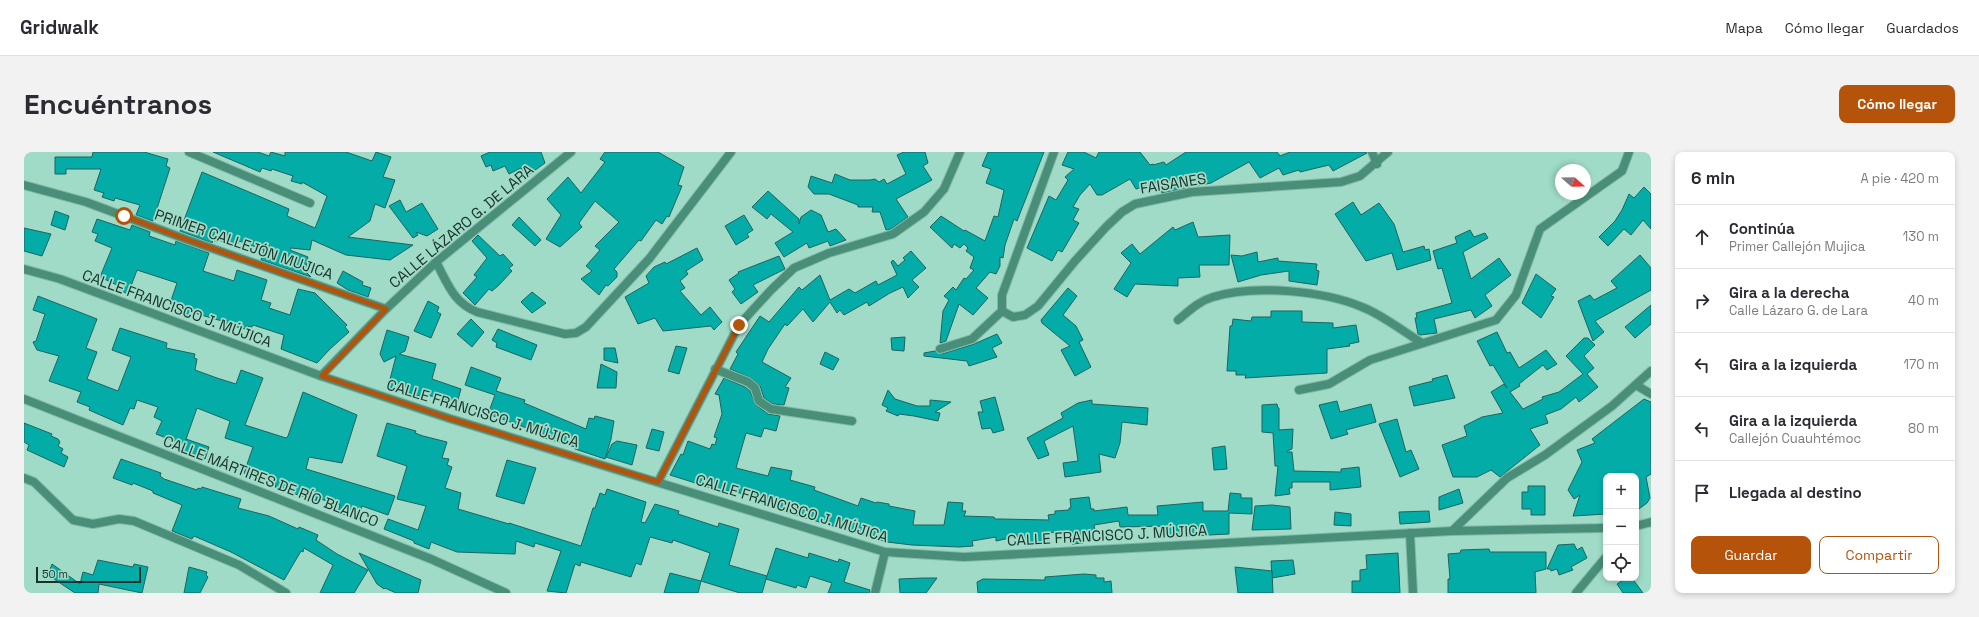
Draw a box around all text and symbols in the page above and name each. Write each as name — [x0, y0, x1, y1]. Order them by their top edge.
text: Gridwalk — [20, 15, 99, 40]
text: Mapa — [1726, 19, 1763, 37]
text: Cómo llegar — [1785, 19, 1864, 37]
text: Guardados — [1886, 19, 1959, 37]
button: Cómo llegar — [1839, 85, 1955, 123]
text: Encuéntranos — [24, 86, 212, 122]
street label: CALLE LÁZARO G. DE LARA — [385, 160, 537, 292]
north arrow — [1555, 164, 1591, 200]
text: 6 min — [1691, 167, 1735, 189]
street label: FAISANES — [1139, 168, 1207, 198]
text: A pie · 420 m — [1860, 170, 1939, 187]
street label: PRIMER CALLEJÓN MUJICA — [152, 204, 336, 284]
route start — [115, 207, 133, 225]
text: Continúa — [1729, 219, 1795, 238]
icon: ahead — [1691, 226, 1713, 248]
text: 130 m — [1903, 228, 1939, 245]
text: Primer Callejón Mujica — [1729, 238, 1865, 255]
street label: CALLE FRANCISCO J. MÚJICA — [80, 265, 275, 351]
text: Gira a la derecha — [1729, 283, 1849, 302]
icon: right — [1691, 290, 1713, 312]
text: 40 m — [1908, 292, 1939, 309]
text: Calle Lázaro G. de Lara — [1729, 302, 1868, 319]
route end — [730, 316, 748, 334]
icon: left — [1691, 354, 1713, 376]
text: Gira a la izquierda — [1729, 355, 1857, 374]
text: 170 m — [1903, 356, 1939, 373]
street label: CALLE FRANCISCO J. MÚJICA — [384, 375, 582, 452]
text: Gira a la izquierda — [1729, 411, 1857, 430]
icon: left — [1691, 418, 1713, 440]
text: 80 m — [1908, 420, 1939, 437]
text: Callejón Cuauhtémoc — [1729, 430, 1861, 447]
street label: CALLE MÁRTIRES DE RÍO BLANCO — [161, 431, 381, 531]
street label: CALLE FRANCISCO J. MÚJICA — [693, 470, 891, 547]
map controls — [1603, 473, 1639, 581]
button: + — [1603, 473, 1639, 509]
icon: arrive — [1691, 482, 1713, 504]
text: Llegada al destino — [1729, 483, 1862, 502]
button: − — [1603, 509, 1639, 545]
street label: CALLE FRANCISCO J. MÚJICA — [1006, 520, 1208, 550]
button: Guardar — [1691, 536, 1811, 574]
button: Compartir — [1819, 536, 1939, 574]
button: locate — [1603, 545, 1639, 581]
scale bar — [36, 565, 141, 584]
text: 50 m — [42, 567, 68, 581]

